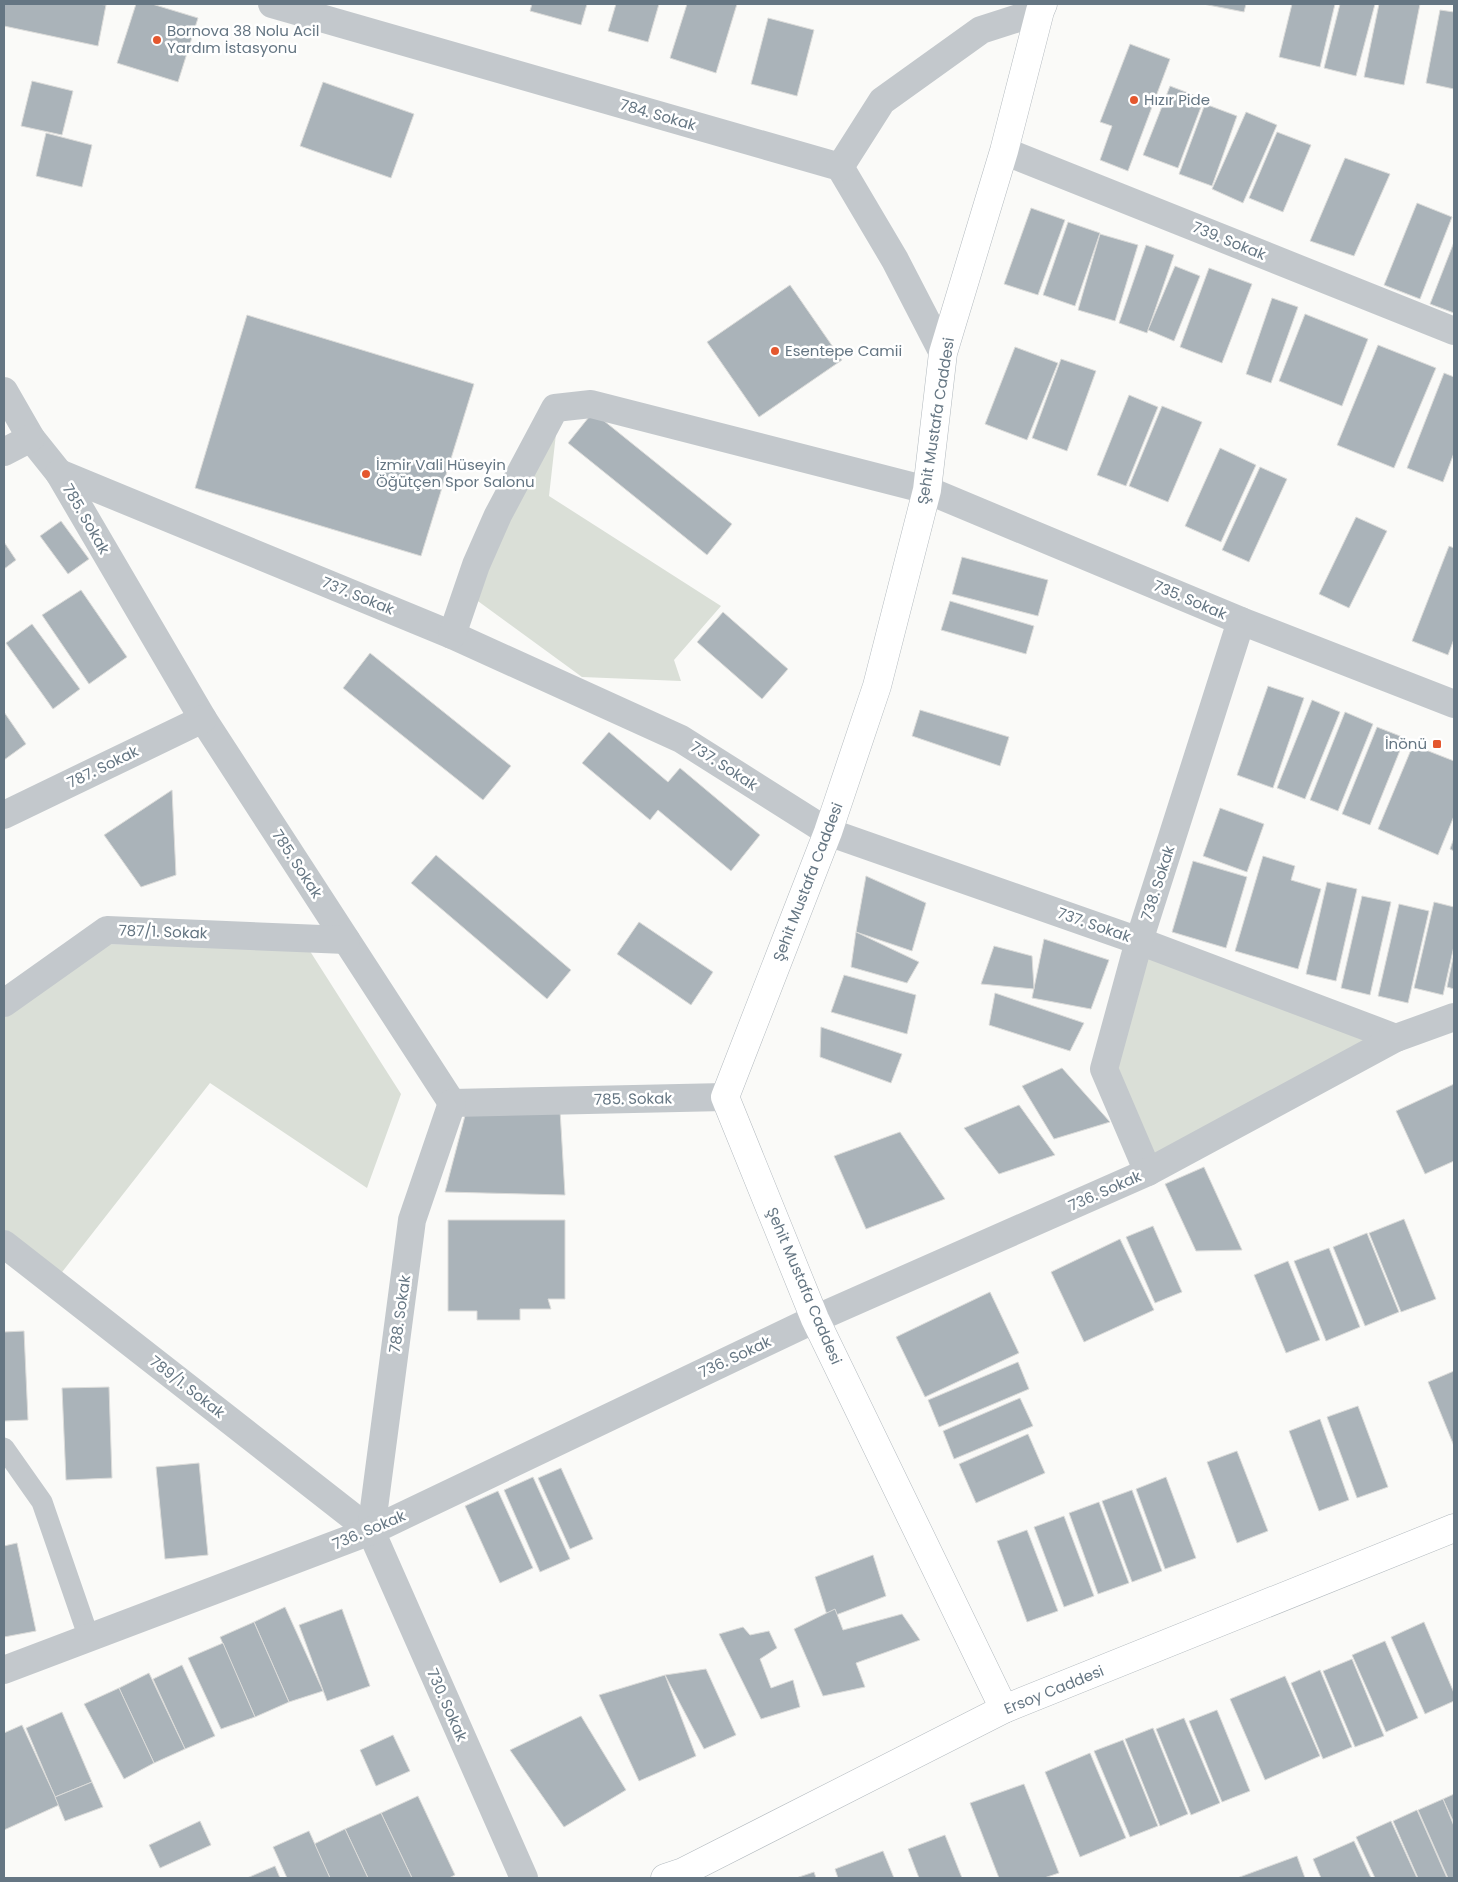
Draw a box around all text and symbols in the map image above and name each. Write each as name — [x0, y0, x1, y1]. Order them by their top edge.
place label: Bornova 38 Nolu Acil Yardım İstasyonu — [167, 20, 320, 58]
marker: Bornova 38 Nolu Acil Yardım İstasyonu — [151, 34, 163, 46]
place label: Hızır Pide — [1144, 89, 1210, 110]
street label: 784. Sokak — [618, 94, 699, 135]
marker: Hızır Pide — [1128, 94, 1140, 106]
street label: 739. Sokak — [1189, 216, 1269, 265]
street label: Şehit Mustafa Caddesi — [912, 336, 959, 506]
place label: Esentepe Camii — [785, 340, 902, 361]
marker: Esentepe Camii — [769, 345, 781, 357]
place label: İzmir Vali Hüseyin Öğütçen Spor Salonu — [376, 454, 535, 492]
marker: İzmir Vali Hüseyin Öğütçen Spor Salonu — [360, 468, 372, 480]
street label: 785. Sokak — [58, 480, 115, 558]
street label: 737. Sokak — [319, 571, 398, 620]
street label: 735. Sokak — [1150, 575, 1230, 624]
place label: İnönü — [1385, 733, 1427, 754]
street label: 737. Sokak — [687, 736, 762, 795]
marker: İnönü — [1431, 738, 1443, 750]
street label: 787. Sokak — [64, 740, 142, 793]
street label: Şehit Mustafa Caddesi — [767, 799, 848, 964]
street label: 785. Sokak — [267, 825, 328, 902]
street label: 738. Sokak — [1136, 842, 1180, 923]
street label: 737. Sokak — [1055, 902, 1134, 947]
street label: 787/1. Sokak — [118, 919, 208, 944]
street label: 785. Sokak — [594, 1087, 673, 1110]
street label: 736. Sokak — [1065, 1165, 1145, 1216]
street label: Şehit Mustafa Caddesi — [762, 1204, 847, 1368]
street label: 788. Sokak — [384, 1273, 415, 1354]
street label: 736. Sokak — [695, 1330, 775, 1382]
street label: 789/1. Sokak — [145, 1351, 230, 1423]
street label: 736. Sokak — [329, 1505, 409, 1554]
street label: Ersoy Caddesi — [1001, 1660, 1107, 1719]
street label: 730. Sokak — [422, 1665, 473, 1745]

